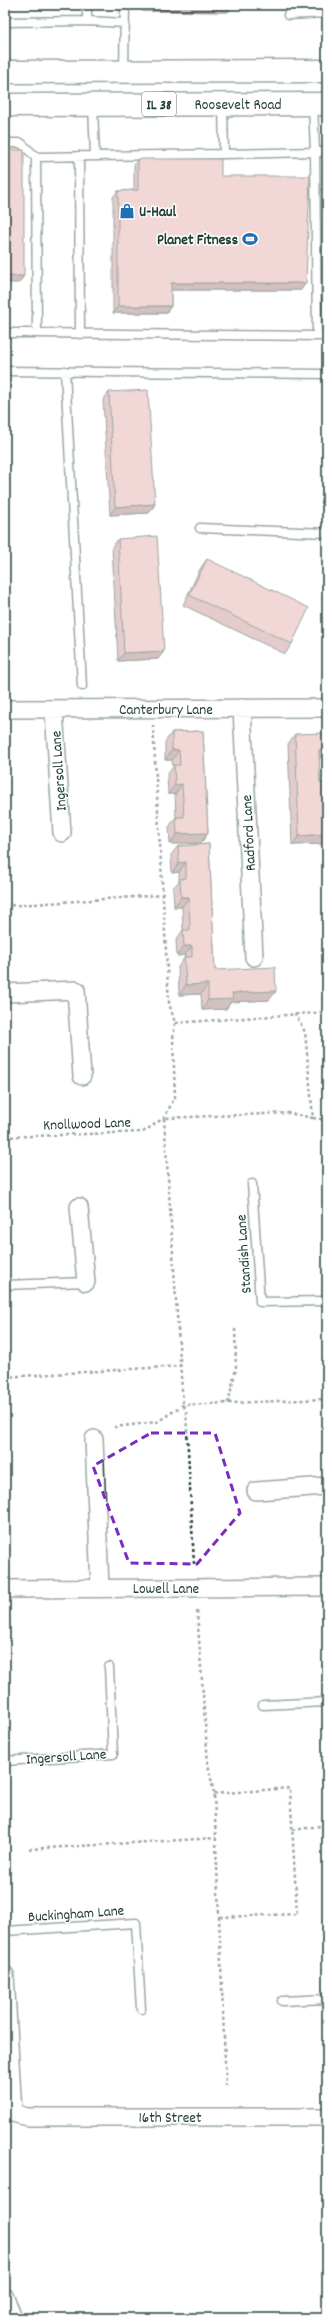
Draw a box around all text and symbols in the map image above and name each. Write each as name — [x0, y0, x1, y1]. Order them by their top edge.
road number: IL 38 — [142, 92, 176, 116]
street label: Roosevelt Road — [194, 95, 282, 117]
shop icon: U-Haul — [118, 202, 136, 220]
place label: U-Haul — [139, 202, 177, 224]
place label: Planet Fitness — [157, 230, 238, 252]
sports icon: Planet Fitness — [241, 230, 259, 248]
street label: Canterbury Lane — [119, 700, 213, 722]
street label: Ingersoll Lane — [46, 730, 74, 812]
street label: Radford Lane — [237, 794, 263, 871]
street label: Knollwood Lane — [43, 1112, 132, 1138]
street label: Standish Lane — [231, 1213, 259, 1294]
street label: Lowell Lane — [133, 1579, 200, 1601]
street label: Ingersoll Lane — [25, 1744, 107, 1772]
street label: Buckingham Lane — [27, 1901, 125, 1929]
street label: 16th Street — [139, 2108, 202, 2130]

